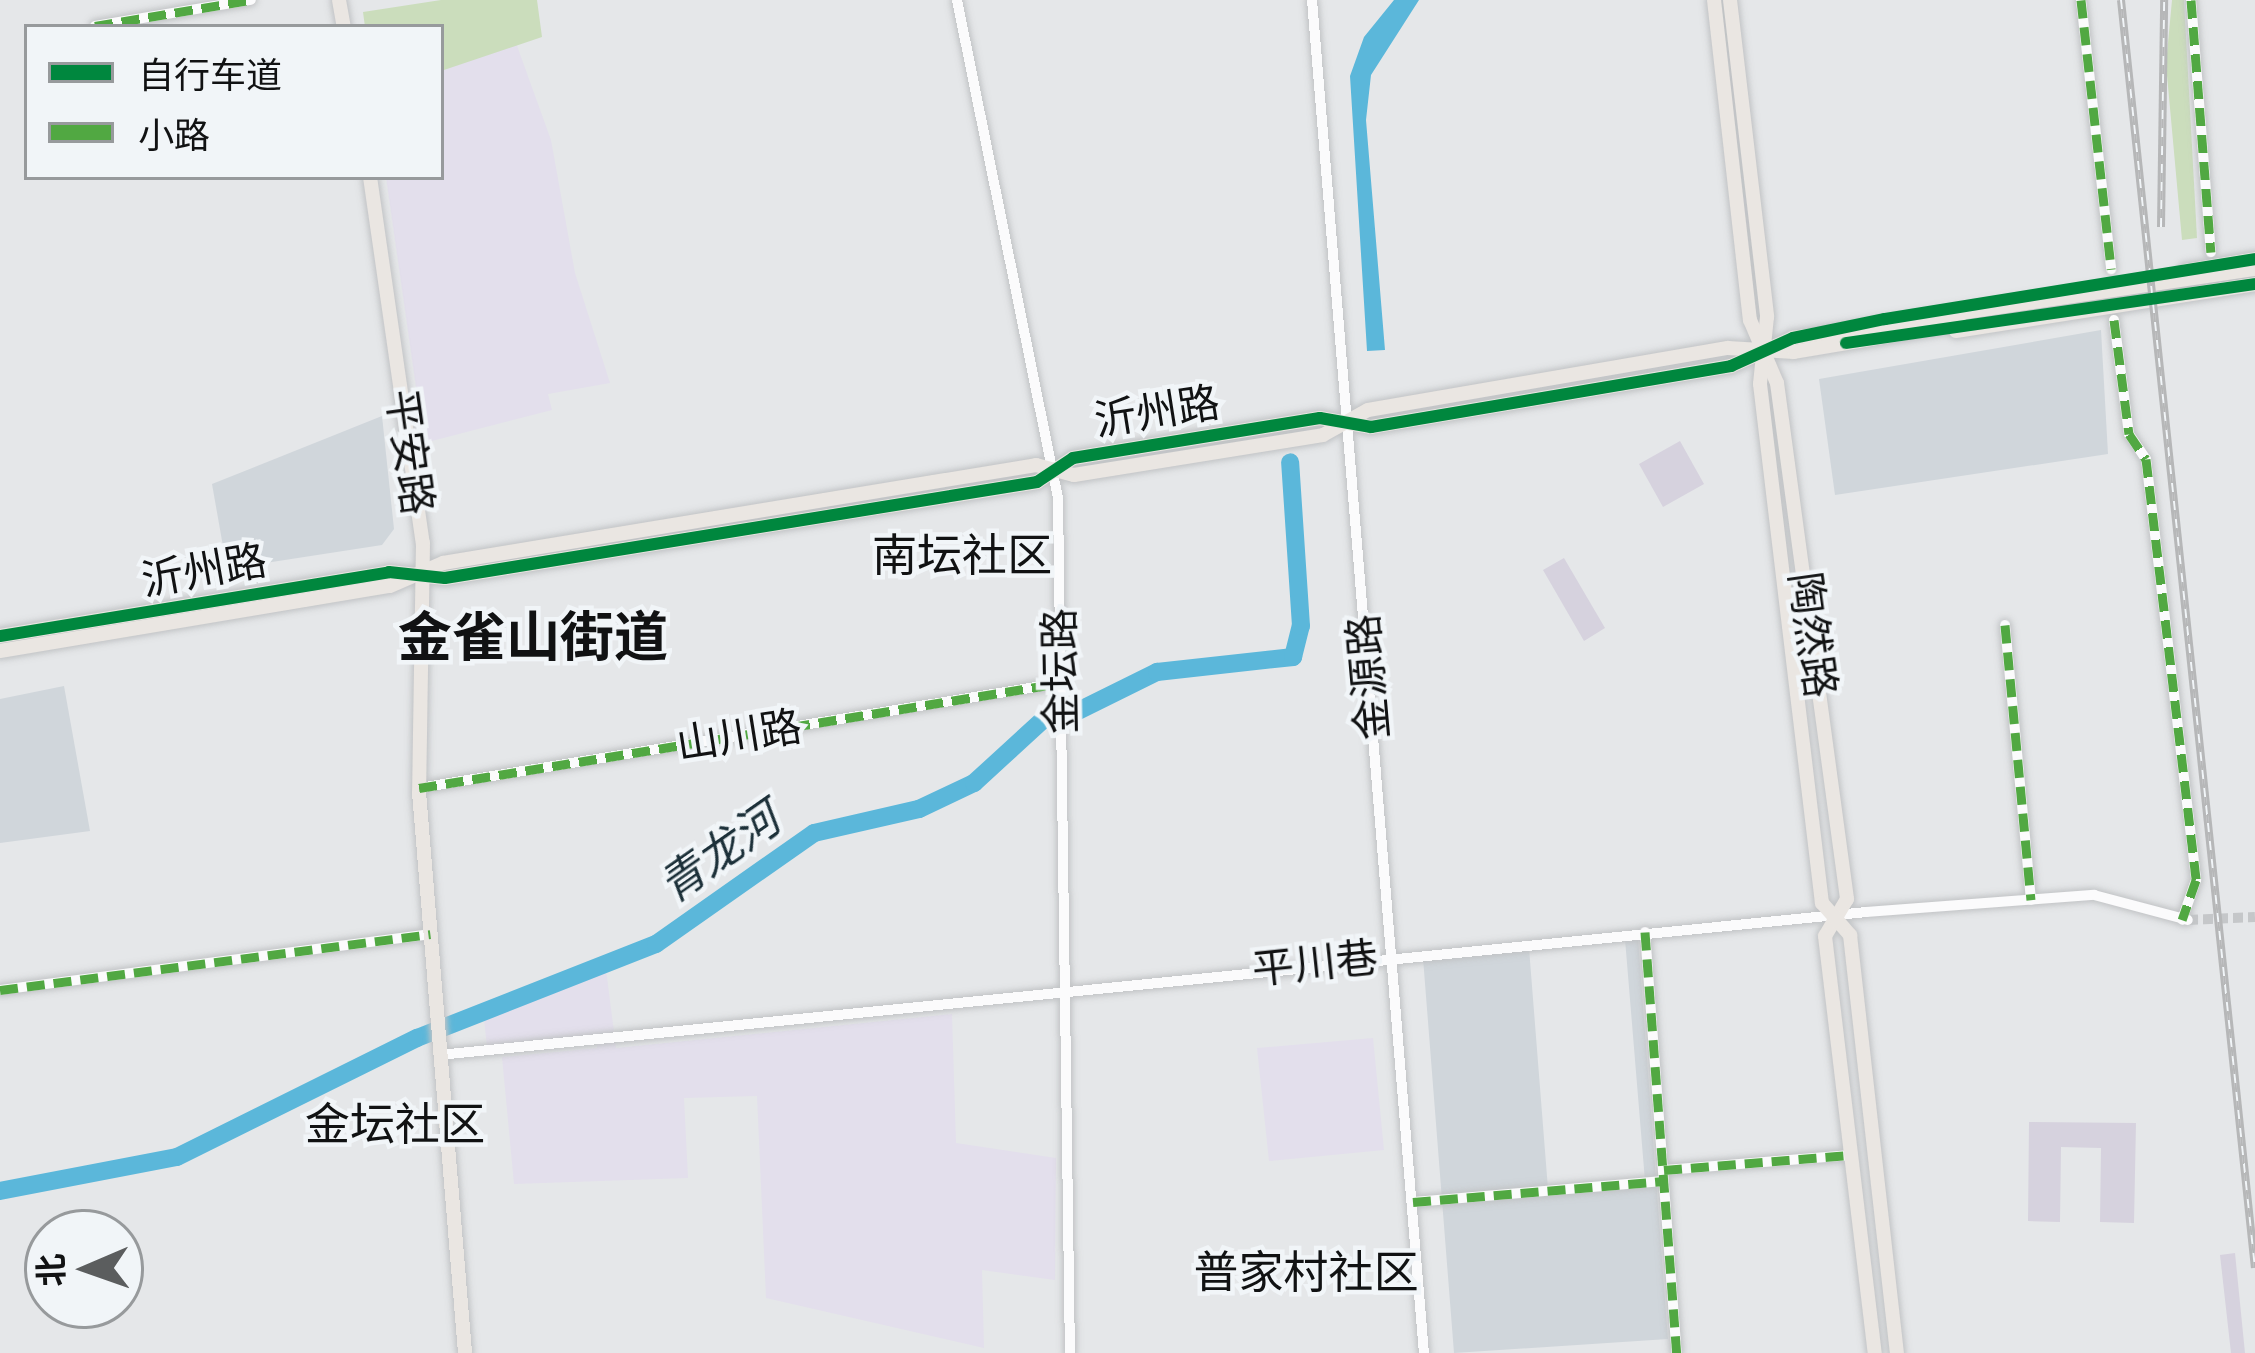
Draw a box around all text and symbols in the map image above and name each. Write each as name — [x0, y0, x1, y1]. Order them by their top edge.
legend — [24, 24, 444, 180]
text: 自行车道 — [138, 51, 282, 98]
text: 小路 — [138, 111, 210, 158]
street label: 沂州路 — [1091, 376, 1223, 446]
street label: 平安路 — [376, 386, 444, 518]
district label: 南坛社区 — [872, 528, 1052, 582]
street label: 沂州路 — [138, 534, 270, 606]
street label: 陶然路 — [1779, 569, 1847, 701]
district label: 金雀山街道 — [398, 604, 668, 668]
street label: 金坛路 — [1034, 608, 1086, 734]
street label: 金源路 — [1337, 612, 1399, 742]
street label: 山川路 — [673, 700, 805, 770]
water label: 青龙河 — [648, 791, 790, 913]
street label: 平川巷 — [1250, 931, 1380, 995]
district label: 金坛社区 — [305, 1097, 485, 1151]
north arrow — [24, 1209, 144, 1329]
district label: 普家村社区 — [1194, 1245, 1418, 1299]
text: 北 — [28, 1253, 73, 1287]

